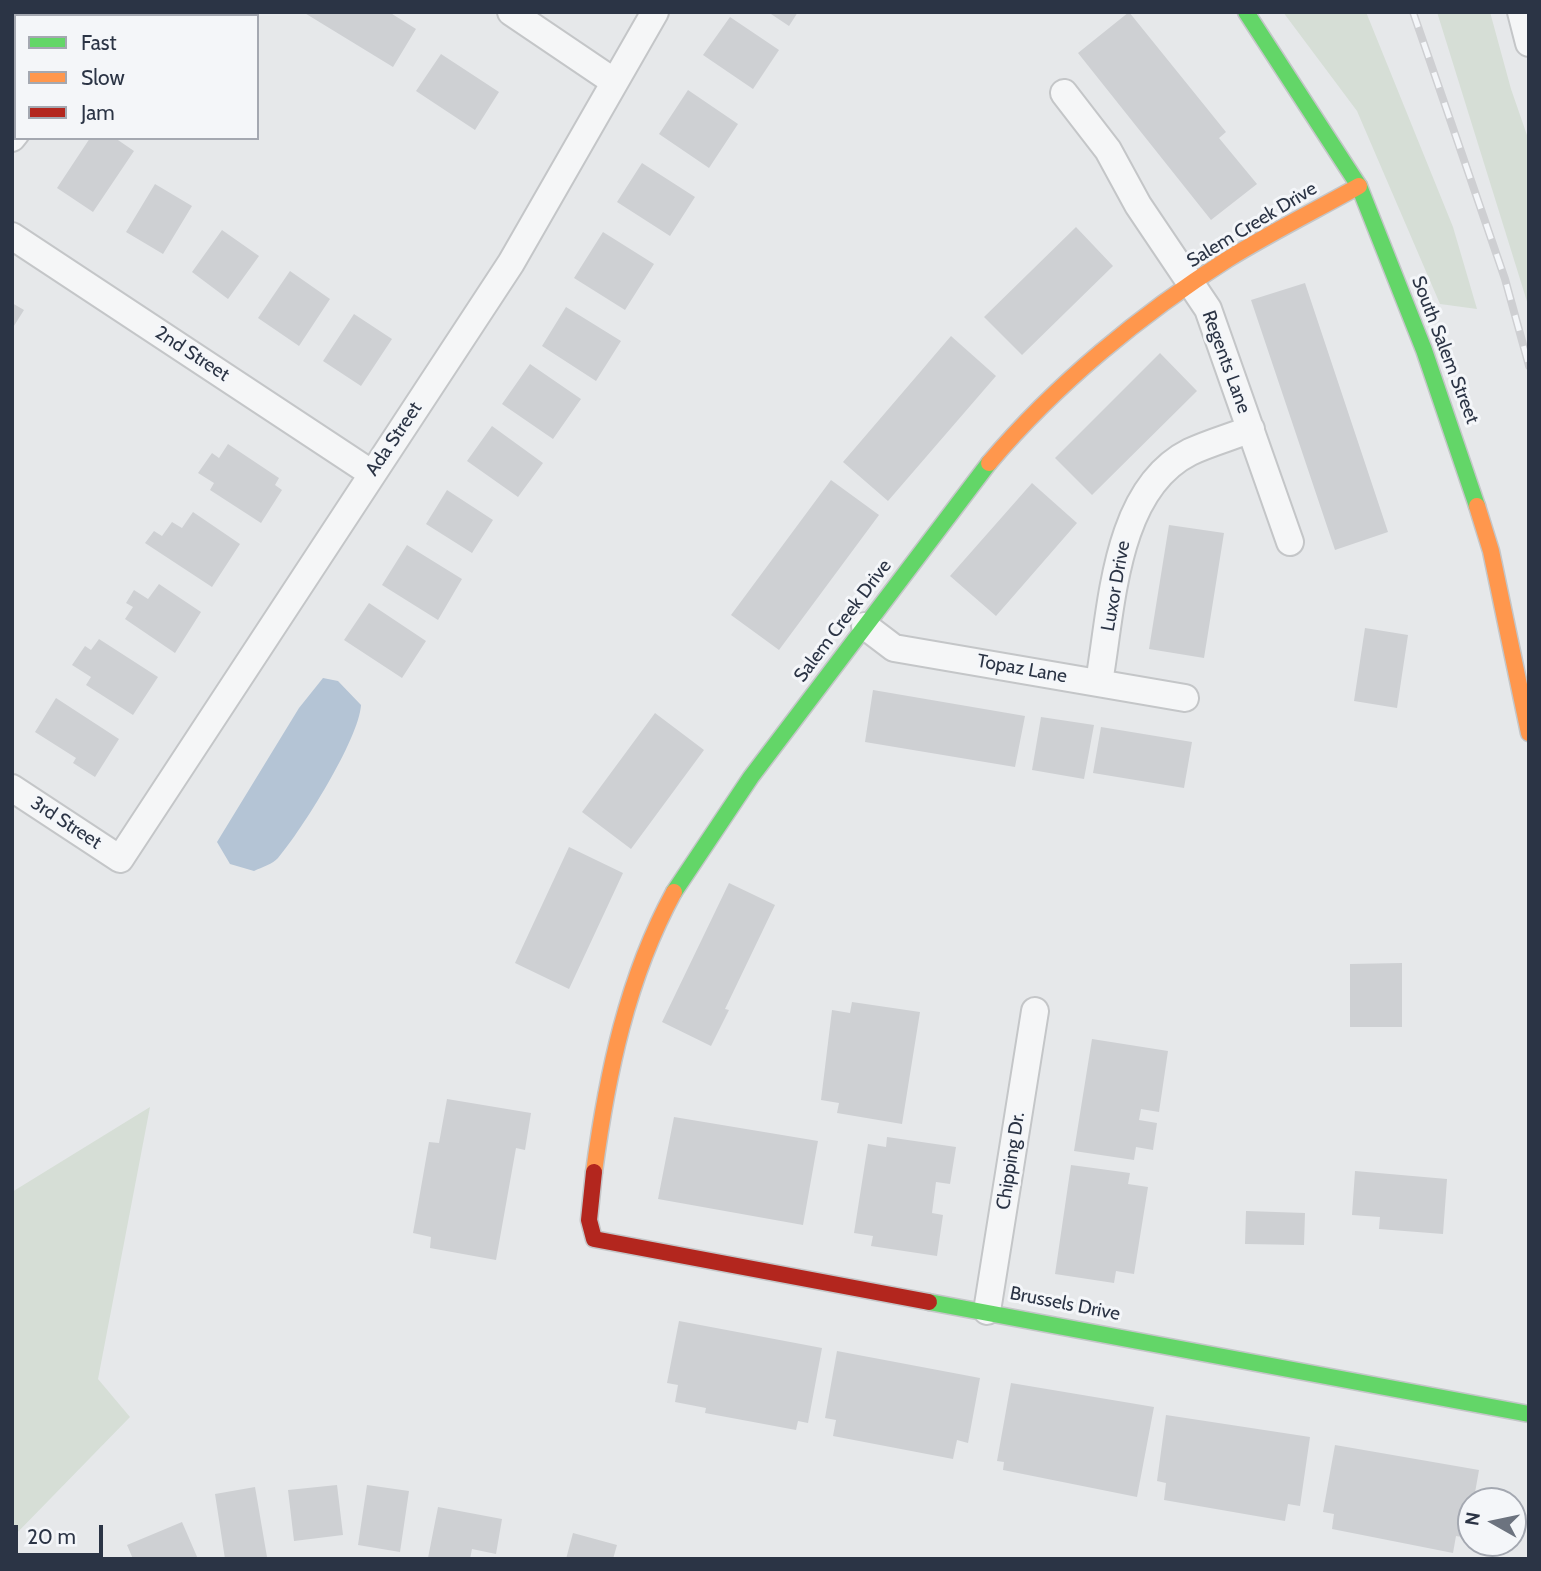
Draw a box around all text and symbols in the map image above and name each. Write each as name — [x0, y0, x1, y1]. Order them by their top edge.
legend — [14, 14, 259, 140]
text: Fast — [81, 30, 117, 55]
text: Slow — [81, 65, 125, 90]
text: Jam — [81, 100, 115, 125]
street label: Salem Creek Drive — [1183, 177, 1321, 273]
street label: South Salem Street — [1406, 273, 1484, 427]
street label: Regents Lane — [1197, 307, 1255, 417]
street label: 2nd Street — [150, 322, 234, 386]
street label: Ada Street — [361, 398, 427, 480]
street label: Luxor Drive — [1097, 539, 1135, 633]
street label: Salem Creek Drive — [790, 555, 896, 687]
street label: Topaz Lane — [975, 650, 1069, 688]
street label: 3rd Street — [26, 792, 106, 854]
street label: Chipping Dr. — [992, 1110, 1030, 1212]
street label: Brussels Drive — [1008, 1282, 1122, 1326]
north arrow — [1457, 1487, 1527, 1557]
text: N — [1460, 1511, 1485, 1527]
scale bar — [18, 1512, 107, 1556]
text: 20 m — [27, 1524, 76, 1549]

